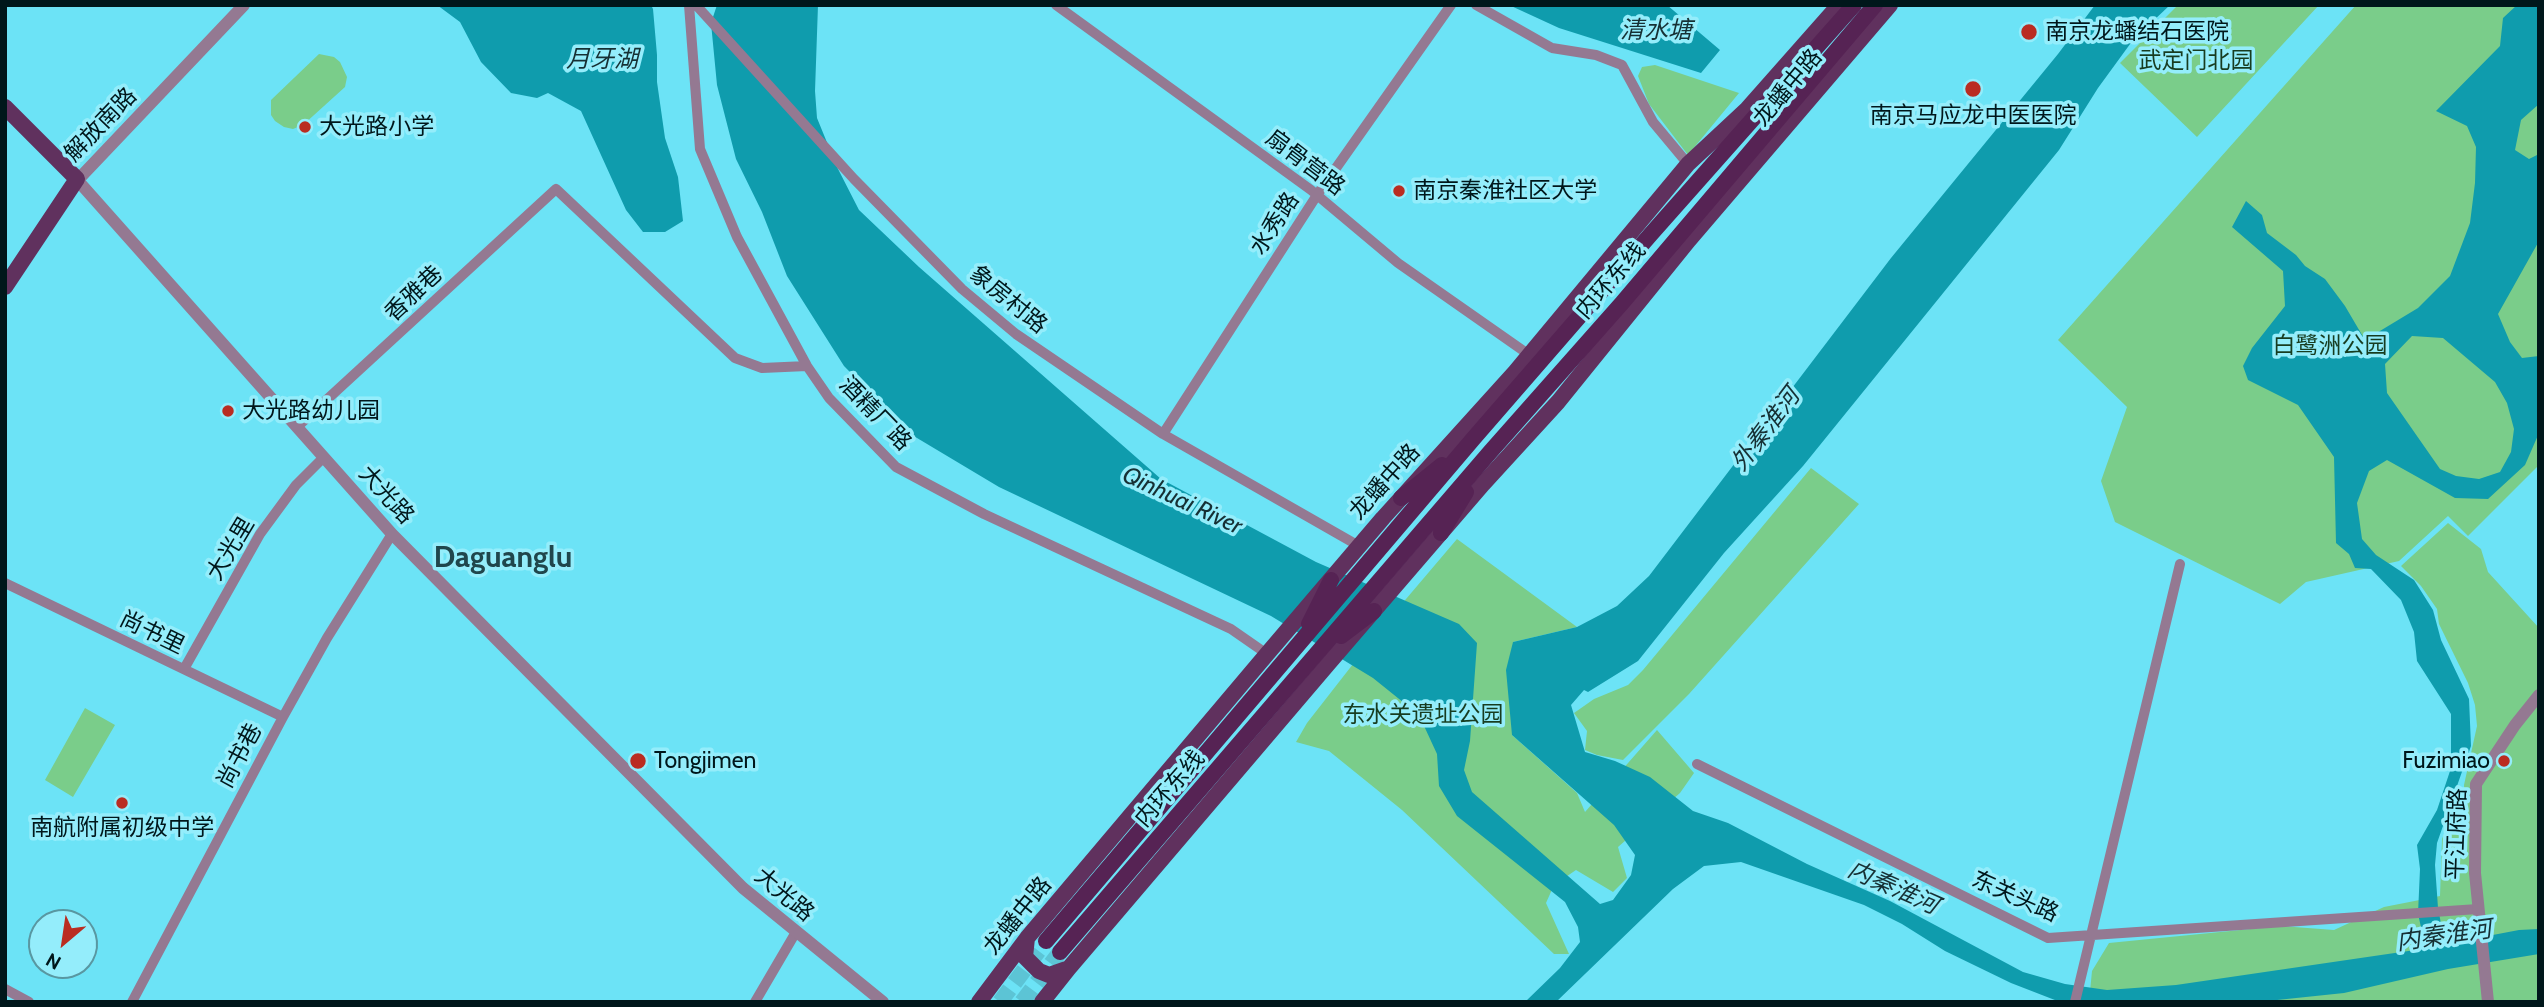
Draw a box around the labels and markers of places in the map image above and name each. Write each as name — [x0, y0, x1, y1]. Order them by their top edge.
place label: 南京龙蟠结石医院 — [2045, 18, 2229, 46]
marker: 南京龙蟠结石医院 — [2019, 22, 2039, 42]
marker: 南京马应龙中医医院 — [1963, 79, 1983, 99]
place label: 南京马应龙中医医院 — [1870, 102, 2076, 130]
place label: 大光路小学 — [319, 113, 434, 141]
marker: 大光路小学 — [297, 119, 313, 135]
place label: 南京秦淮社区大学 — [1413, 177, 1597, 205]
marker: 南京秦淮社区大学 — [1391, 183, 1407, 199]
place label: 大光路幼儿园 — [242, 397, 380, 425]
marker: 大光路幼儿园 — [220, 403, 236, 419]
place label: Tongjimen — [654, 747, 756, 775]
place label: Fuzimiao — [2402, 747, 2490, 775]
marker: Tongjimen — [628, 751, 648, 771]
marker: Fuzimiao — [2496, 753, 2512, 769]
marker: 南航附属初级中学 — [114, 795, 130, 811]
place label: 南航附属初级中学 — [30, 814, 214, 842]

